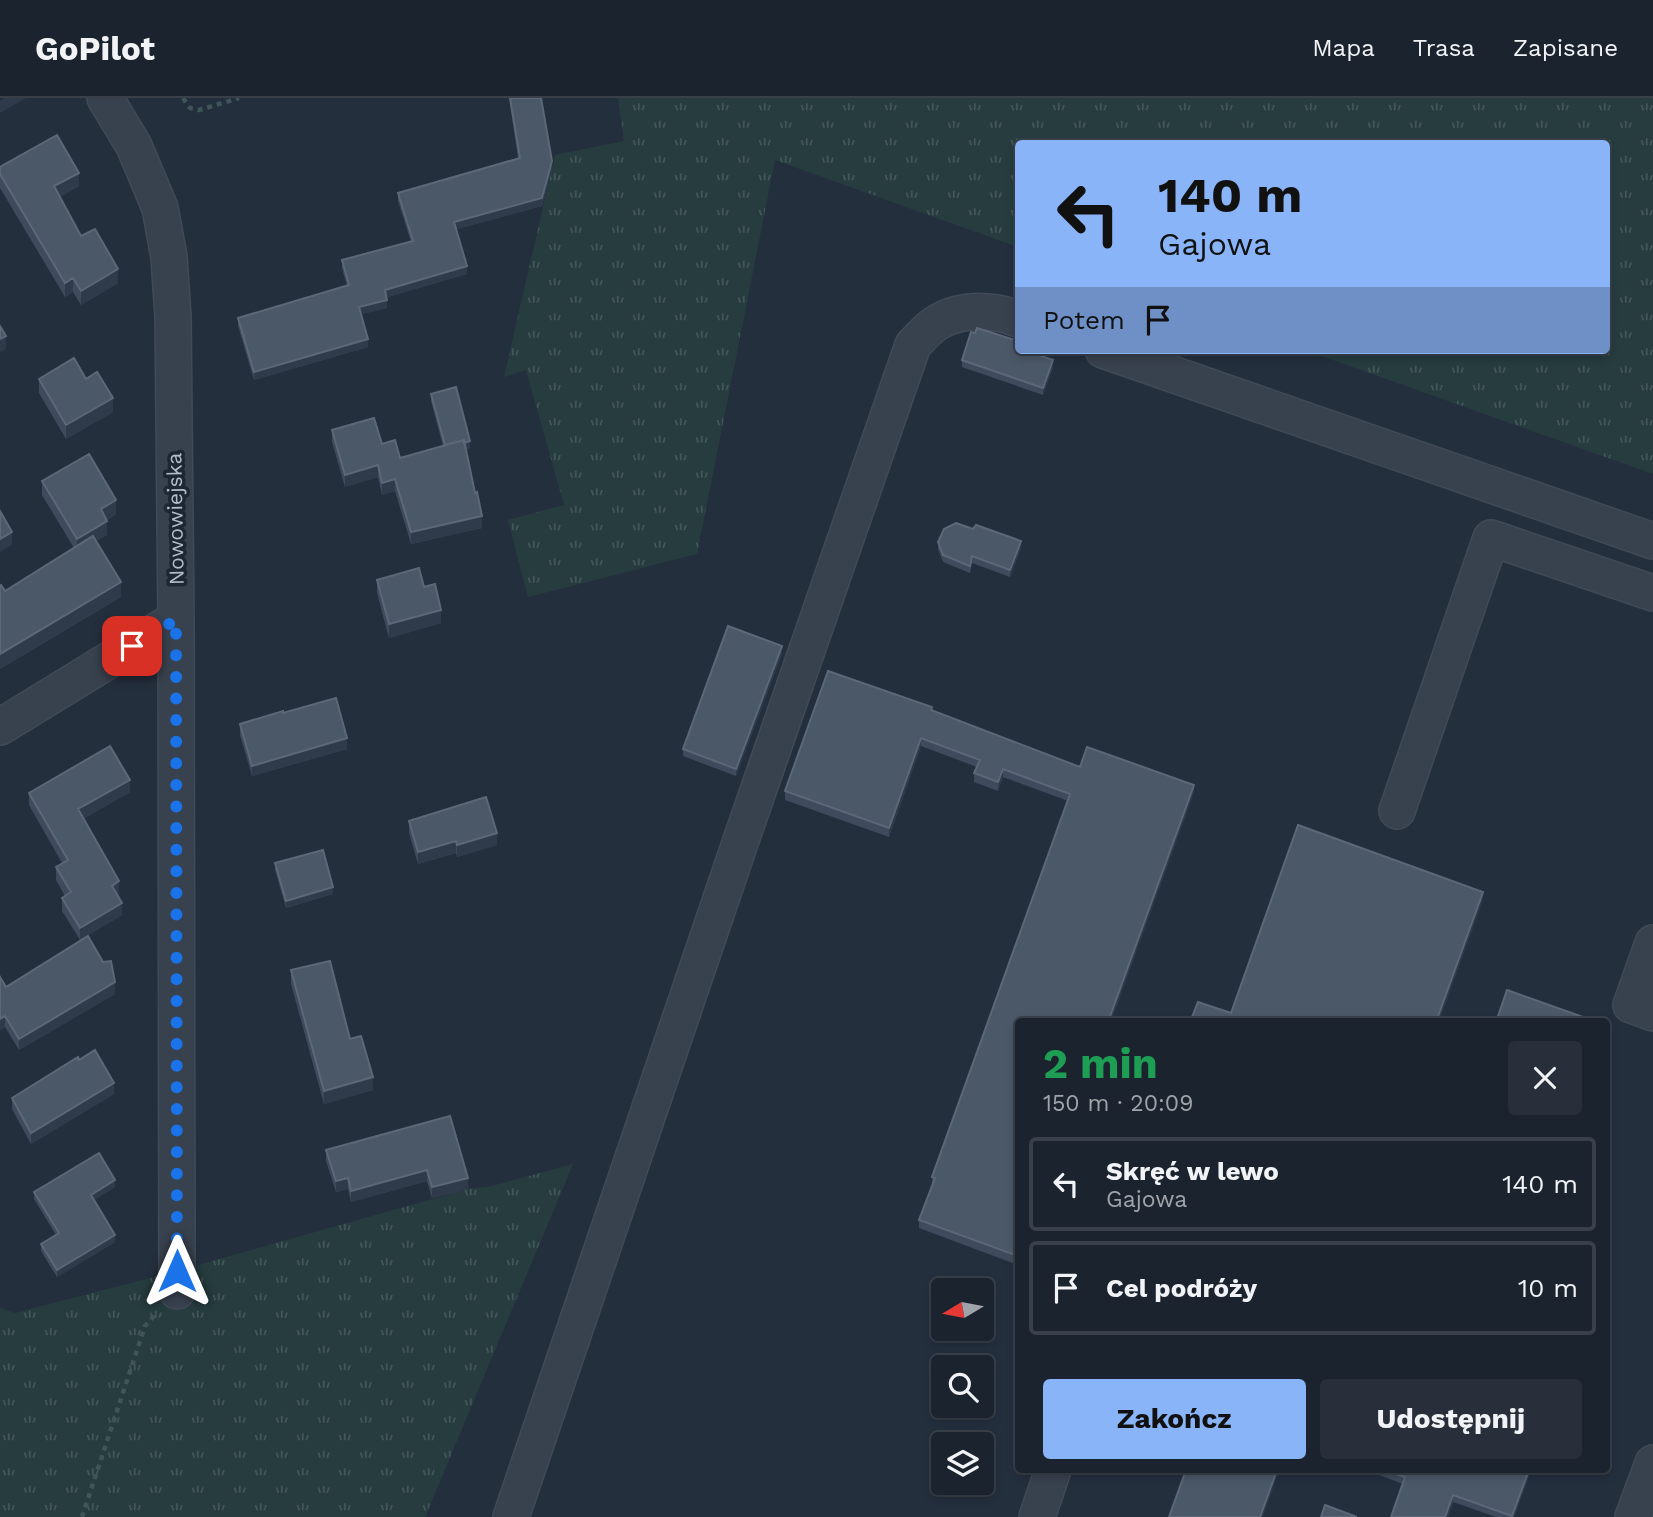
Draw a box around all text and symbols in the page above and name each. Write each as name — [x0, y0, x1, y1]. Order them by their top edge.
text: GoPilot — [35, 29, 155, 68]
text: Mapa — [1312, 34, 1375, 62]
text: Trasa — [1413, 34, 1475, 62]
text: Zapisane — [1513, 34, 1618, 62]
text: 140 m — [1158, 166, 1302, 224]
icon: left — [1043, 168, 1134, 259]
text: Gajowa — [1158, 225, 1271, 263]
icon: arrive — [1139, 301, 1177, 339]
text: Potem — [1043, 305, 1125, 335]
street label: Nowowiejska — [161, 452, 189, 585]
pin — [102, 616, 162, 676]
icon: arrive — [113, 627, 151, 665]
text: 2 min — [1043, 1039, 1158, 1088]
button: close — [1508, 1041, 1582, 1115]
text: 150 m · 20:09 — [1043, 1090, 1193, 1117]
text: Skręć w lewo — [1106, 1156, 1279, 1186]
icon: left — [1047, 1165, 1085, 1203]
text: 140 m — [1502, 1169, 1578, 1199]
text: Gajowa — [1106, 1186, 1187, 1213]
position arrow — [140, 1234, 214, 1308]
icon: arrive — [1047, 1269, 1085, 1307]
text: Cel podróży — [1106, 1273, 1257, 1303]
text: 10 m — [1518, 1273, 1578, 1303]
north arrow — [931, 1278, 994, 1340]
map controls — [931, 1278, 994, 1495]
button: search — [931, 1355, 994, 1418]
button: Zakończ — [1043, 1379, 1306, 1459]
button: Udostępnij — [1320, 1379, 1582, 1459]
button: layers — [931, 1432, 994, 1495]

